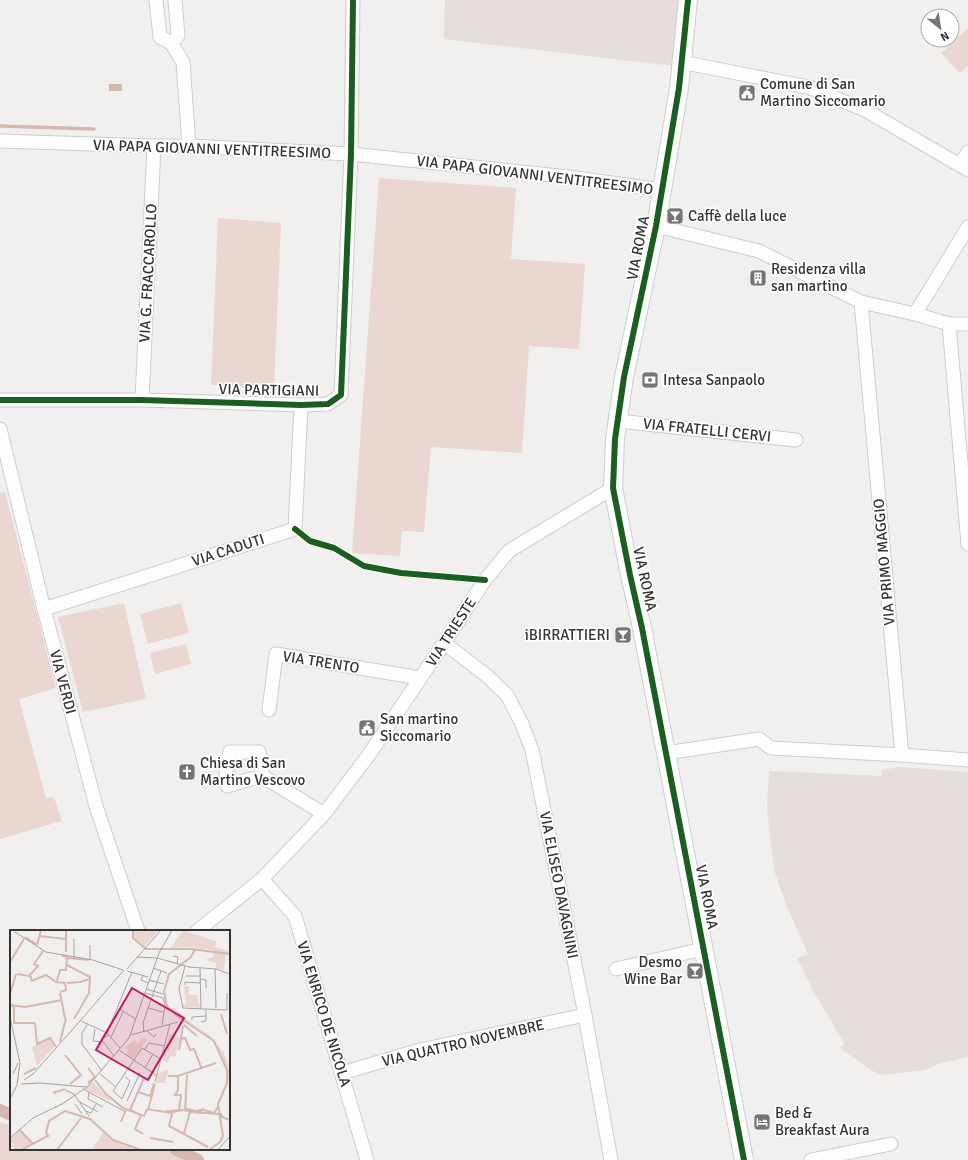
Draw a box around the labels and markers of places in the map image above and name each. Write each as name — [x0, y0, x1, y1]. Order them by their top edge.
place label: Comune di San Martino Siccomario — [760, 75, 886, 110]
public building icon: Comune di San Martino Siccomario — [737, 83, 757, 103]
bar icon: Caffè della luce — [665, 206, 685, 226]
place label: Caffè della luce — [688, 207, 787, 225]
place label: Residenza villa san martino — [771, 260, 866, 295]
building icon: Residenza villa san martino — [748, 268, 768, 288]
bank icon: Intesa Sanpaolo — [640, 370, 660, 390]
place label: Intesa Sanpaolo — [663, 371, 765, 389]
bar icon: iBIRRATTIERI — [613, 625, 633, 645]
place label: iBIRRATTIERI — [525, 626, 610, 644]
place label: San martino Siccomario — [380, 710, 458, 745]
public building icon: San martino Siccomario — [357, 718, 377, 738]
place label: Chiesa di San Martino Vescovo — [200, 754, 305, 789]
church icon: Chiesa di San Martino Vescovo — [177, 762, 197, 782]
place label: Desmo Wine Bar — [624, 953, 682, 988]
bar icon: Desmo Wine Bar — [685, 961, 705, 981]
place label: Bed & Breakfast Aura — [775, 1104, 870, 1139]
hotel icon: Bed & Breakfast Aura — [752, 1112, 772, 1132]

